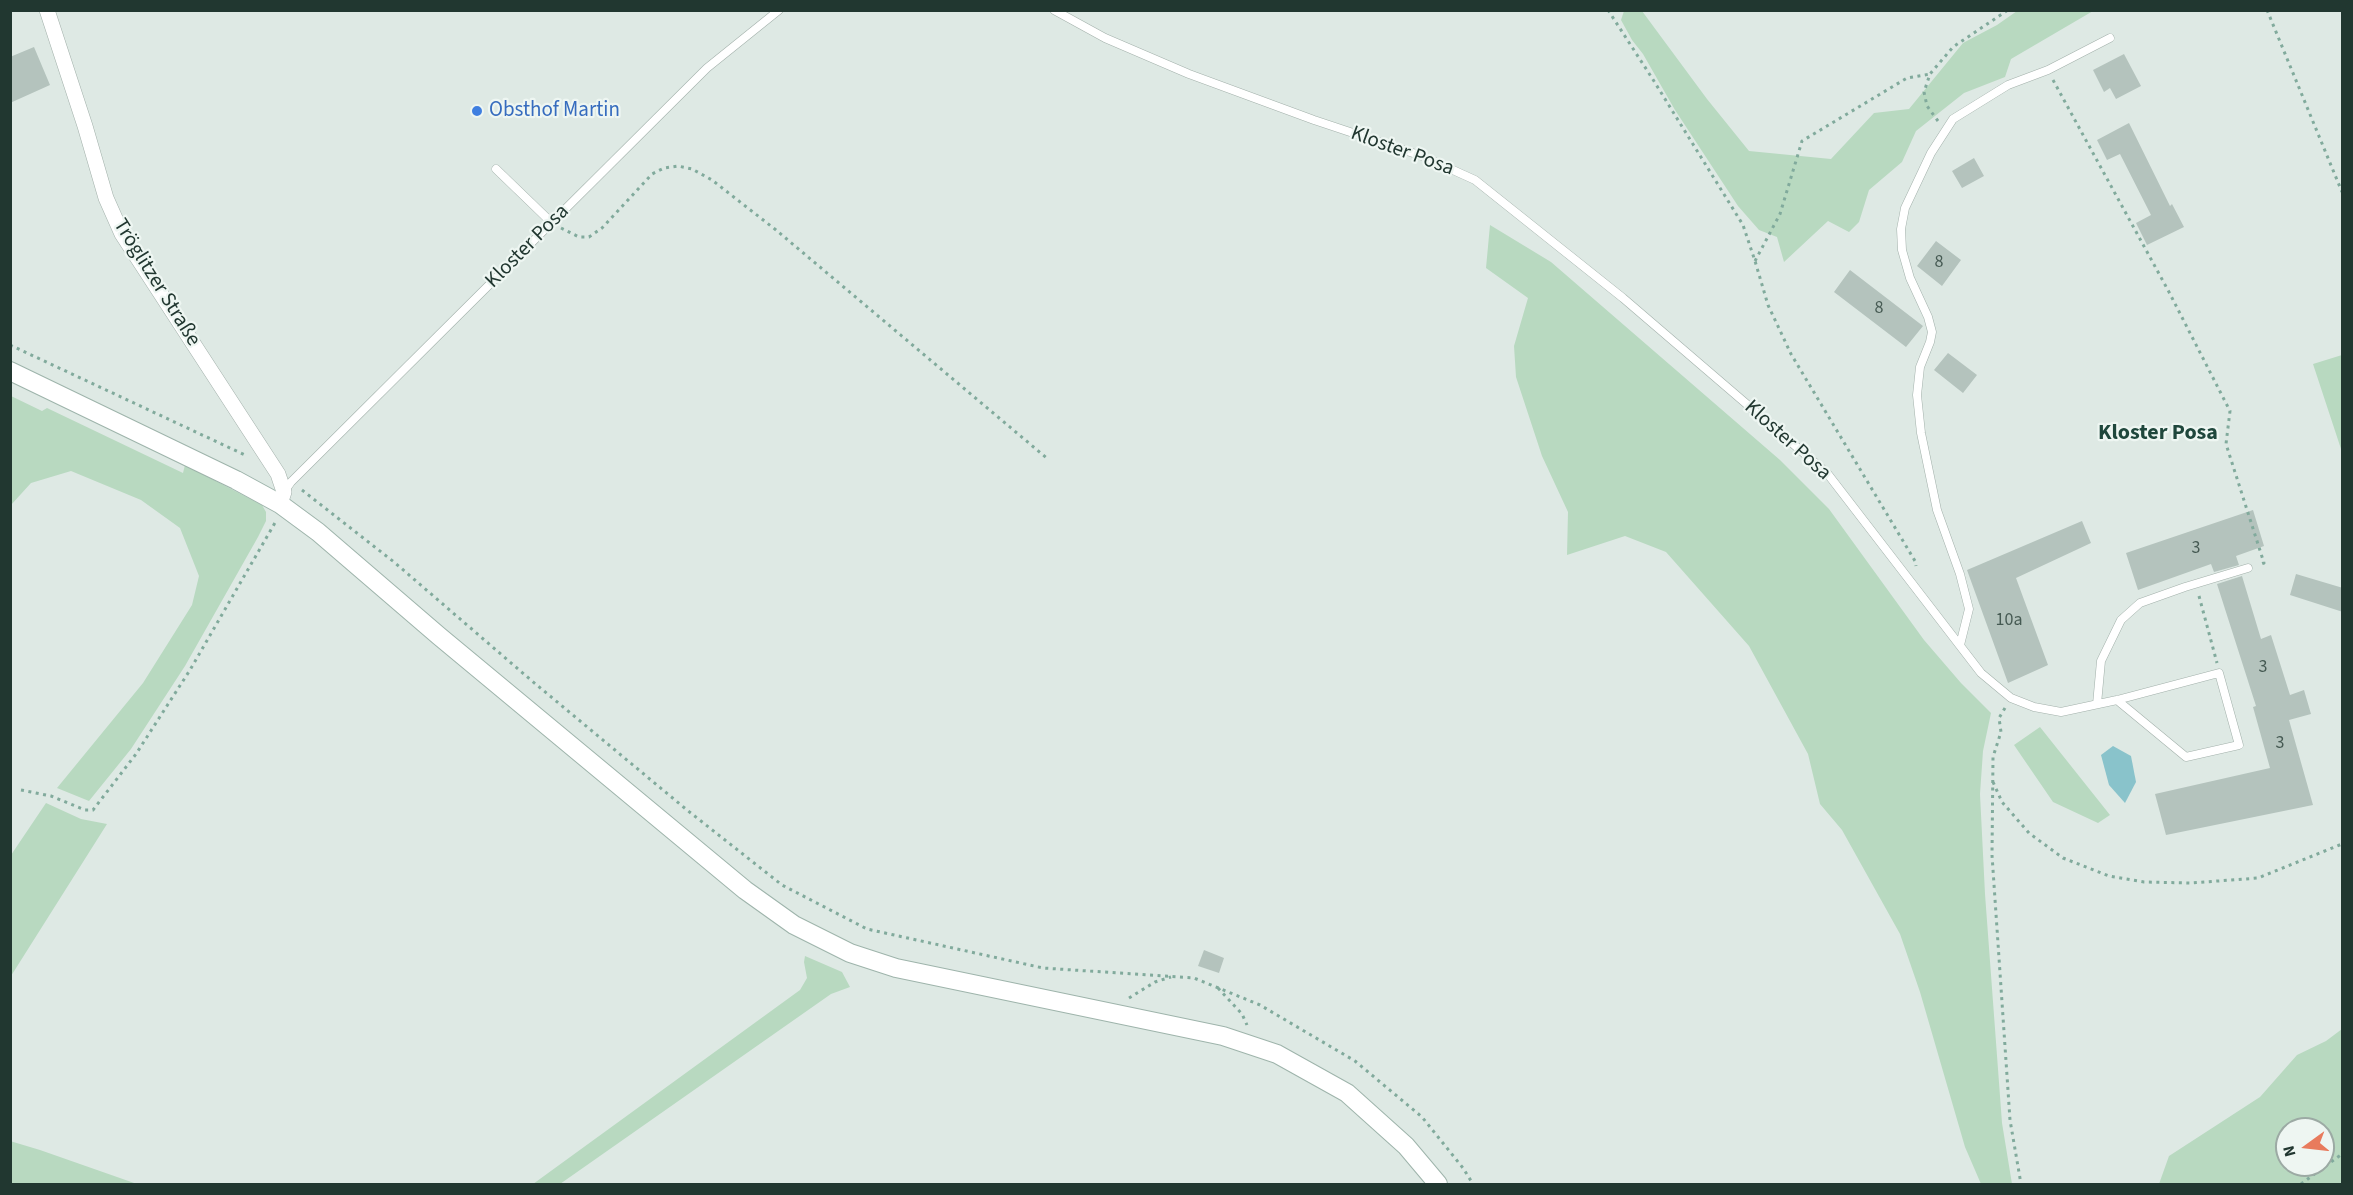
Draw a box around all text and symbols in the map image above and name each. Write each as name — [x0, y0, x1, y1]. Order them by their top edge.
place label: Obsthof Martin — [489, 98, 620, 124]
marker: Obsthof Martin — [470, 104, 484, 118]
street label: Kloster Posa — [1347, 122, 1457, 182]
street label: Kloster Posa — [481, 200, 575, 294]
street label: Tröglitzer Straße — [107, 215, 205, 351]
house number: 8 — [1935, 252, 1943, 274]
house number: 8 — [1875, 298, 1883, 320]
street label: Kloster Posa — [1738, 395, 1836, 487]
district label: Kloster Posa — [2098, 421, 2218, 447]
house number: 3 — [2192, 538, 2200, 560]
house number: 10a — [1996, 610, 2022, 632]
house number: 3 — [2259, 657, 2267, 679]
house number: 3 — [2276, 733, 2284, 755]
north arrow — [2275, 1117, 2335, 1177]
text: N — [2278, 1143, 2302, 1159]

